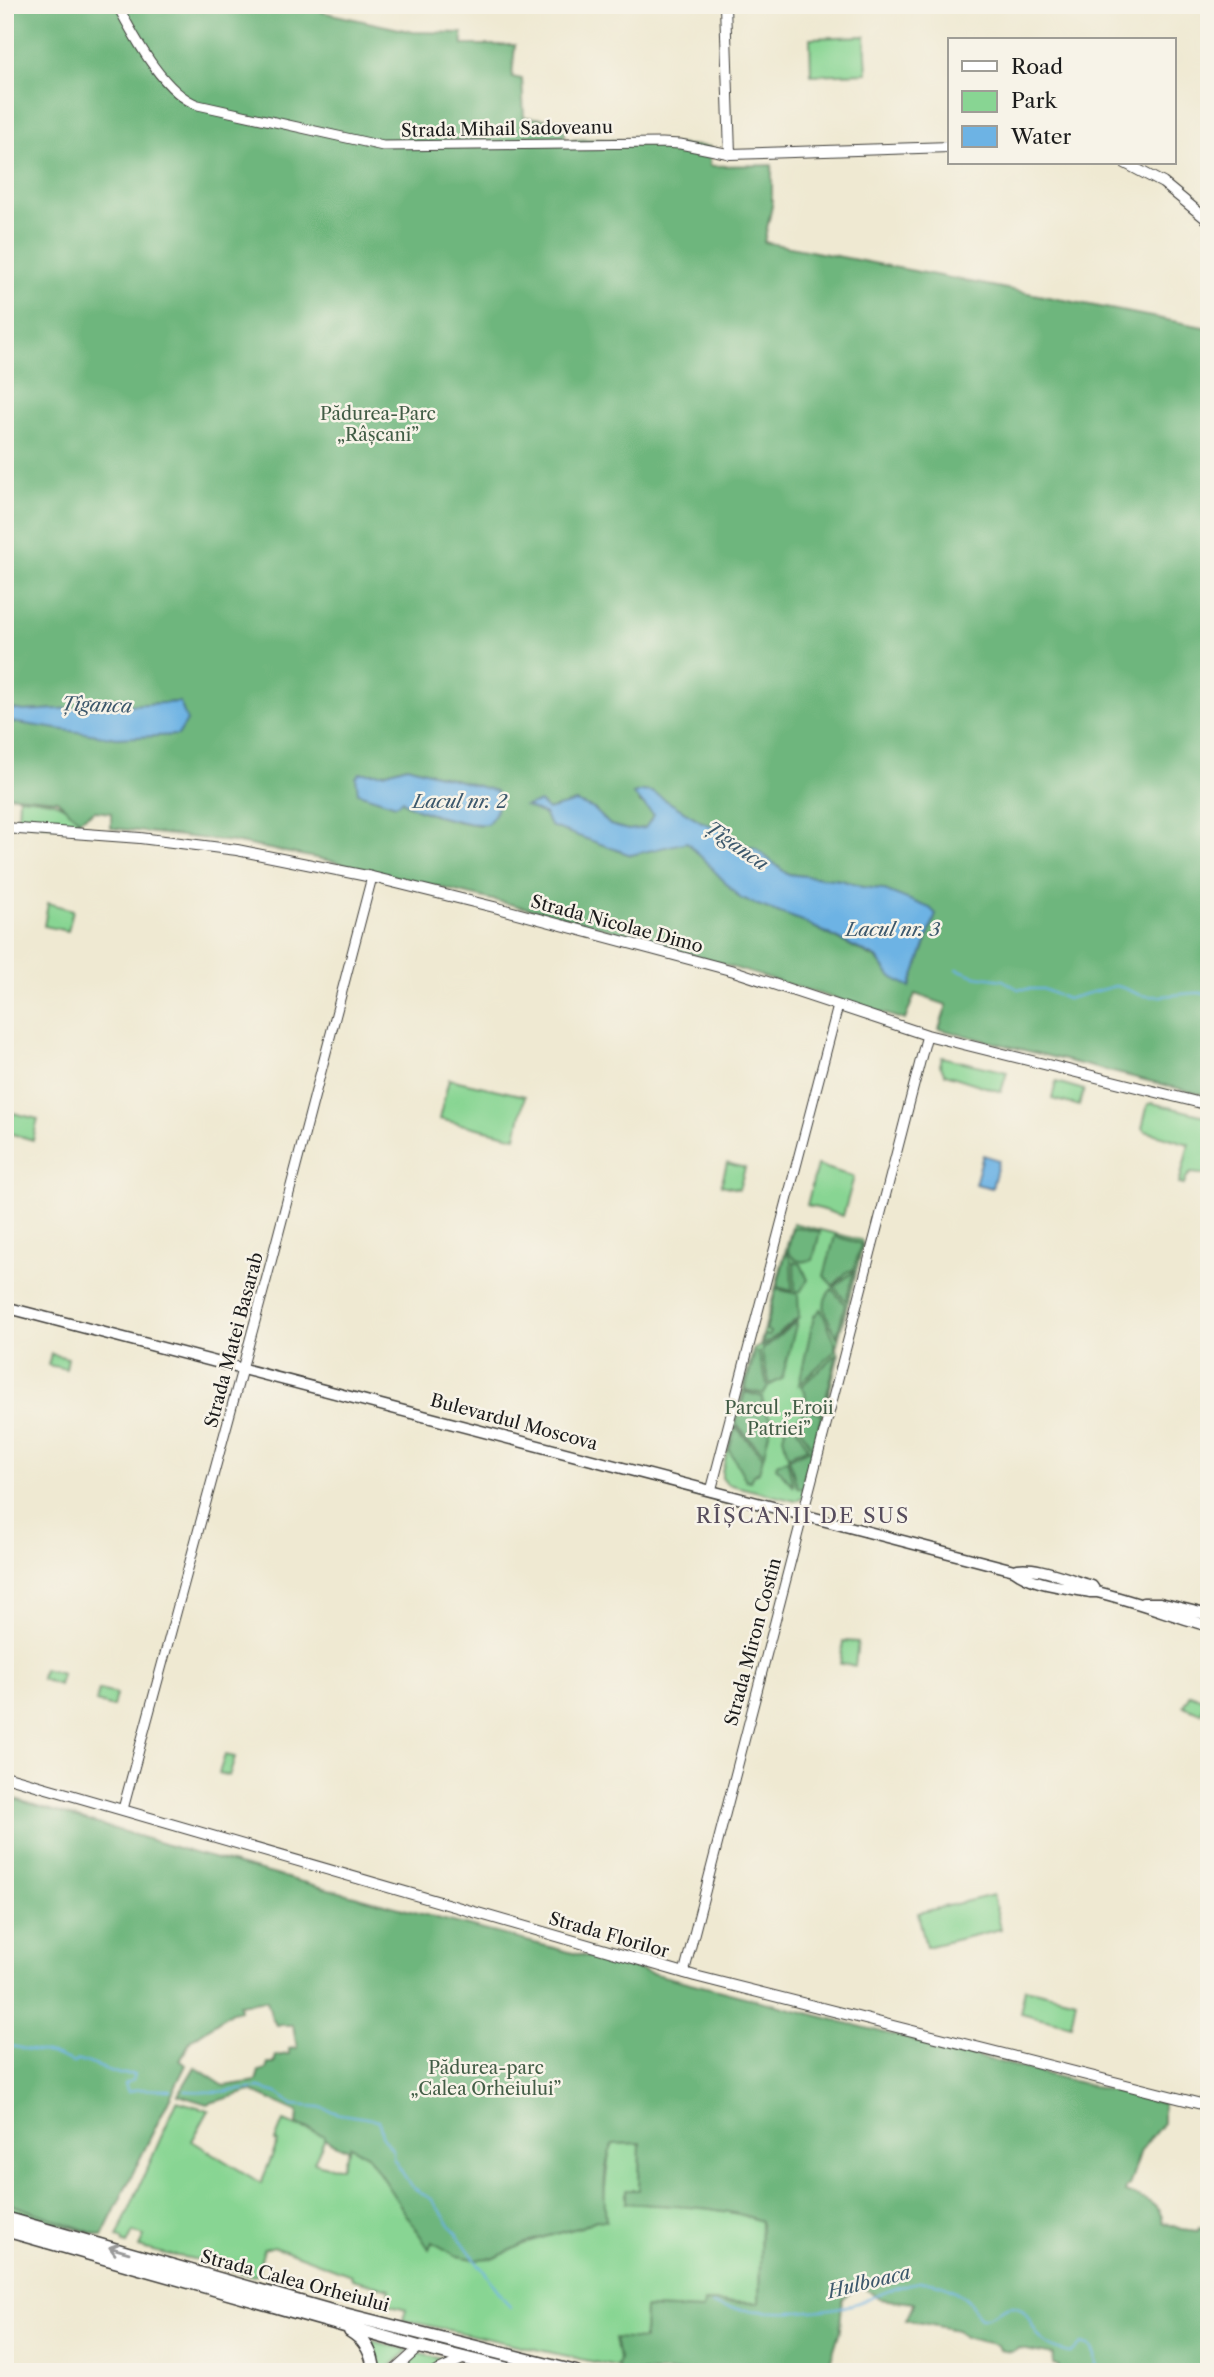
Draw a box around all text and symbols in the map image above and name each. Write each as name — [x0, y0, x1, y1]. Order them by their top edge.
legend — [948, 38, 1176, 164]
text: Road — [1011, 54, 1063, 79]
text: Park — [1011, 88, 1057, 113]
street label: Strada Mihail Sadoveanu — [401, 116, 613, 142]
text: Water — [1010, 124, 1071, 149]
park label: Pădurea-Parc „Râșcani” — [320, 403, 436, 446]
water label: Țîganca — [61, 692, 133, 719]
water label: Lacul nr. 2 — [411, 790, 508, 813]
water label: Țîganca — [701, 816, 773, 877]
street label: Strada Nicolae Dimo — [528, 890, 706, 958]
water label: Lacul nr. 3 — [844, 918, 940, 941]
street label: Strada Matei Basarab — [200, 1250, 268, 1430]
street label: Bulevardul Moscova — [428, 1389, 601, 1455]
park label: Parcul „Eroii Patriei” — [724, 1397, 834, 1440]
district label: RÎȘCANII DE SUS — [696, 1503, 910, 1528]
street label: Strada Miron Costin — [720, 1556, 786, 1728]
street label: Strada Florilor — [546, 1907, 672, 1963]
park label: Pădurea-parc „Calea Orheiului” — [411, 2057, 561, 2100]
one-way arrow — [108, 2243, 130, 2256]
street label: Strada Calea Orheiului — [198, 2245, 392, 2317]
water label: Hulboaca — [823, 2260, 914, 2304]

